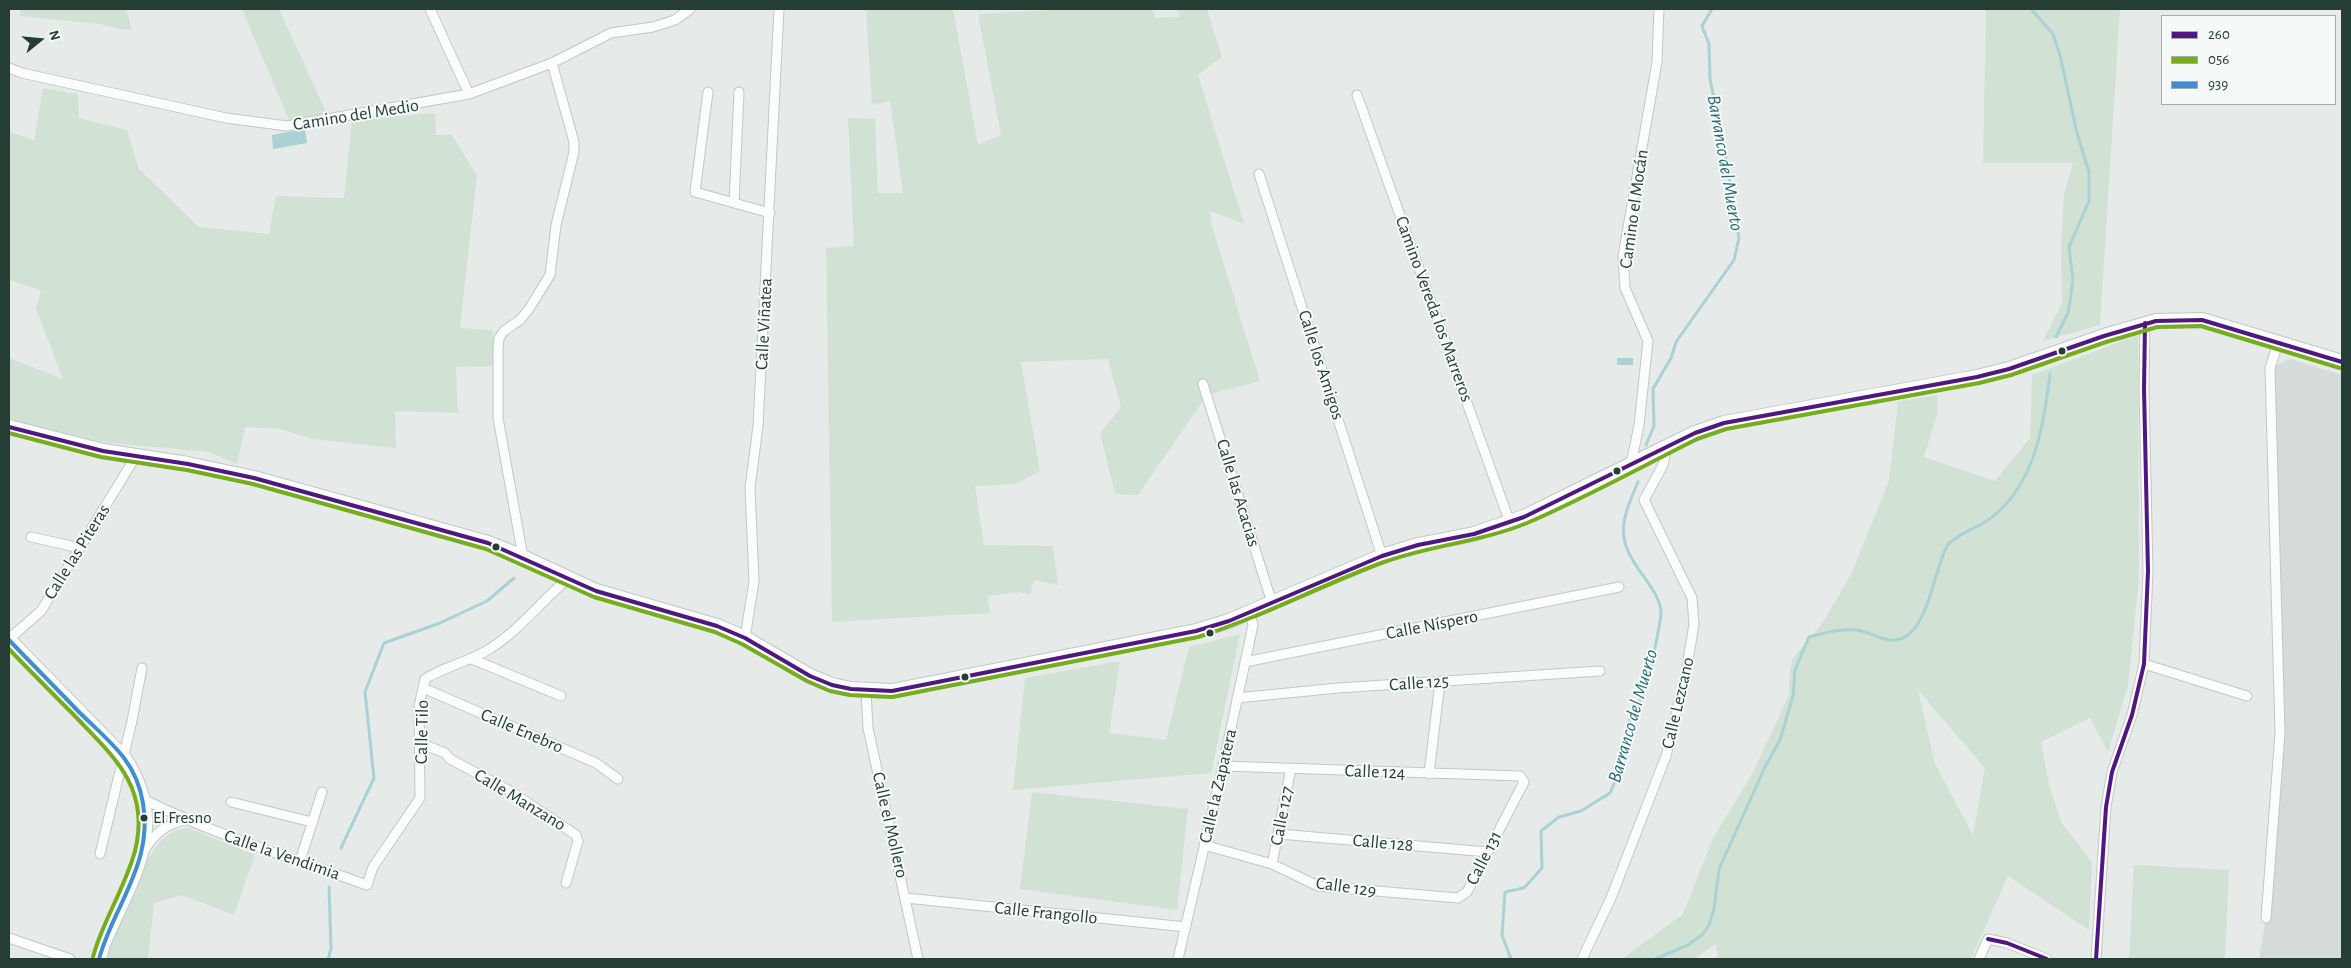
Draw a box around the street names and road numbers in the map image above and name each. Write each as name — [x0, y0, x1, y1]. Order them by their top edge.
street label: Camino del Medio — [292, 94, 420, 136]
street label: Camino el Mocán — [1615, 148, 1653, 270]
street label: Camino Vereda los Marreros — [1390, 213, 1478, 405]
street label: Calle Viñatea — [751, 277, 777, 371]
street label: Calle los Amigos — [1293, 307, 1349, 423]
street label: Calle las Acacias — [1211, 436, 1265, 550]
street label: Calle las Piteras — [39, 500, 115, 604]
street label: Calle Níspero — [1384, 606, 1480, 644]
street label: Calle Lezcano — [1657, 655, 1699, 751]
street label: Calle 125 — [1388, 670, 1450, 696]
street label: Calle Tilo — [411, 700, 433, 764]
street label: Calle Enebro — [477, 704, 567, 758]
street label: Calle la Zapatera — [1194, 727, 1242, 845]
street label: Calle 124 — [1344, 760, 1406, 784]
street label: Calle Manzano — [470, 764, 570, 836]
street label: Calle el Mollero — [867, 770, 913, 880]
street label: Calle 127 — [1266, 785, 1298, 847]
street label: Calle la Vendimia — [221, 825, 343, 885]
street label: Calle 131 — [1461, 827, 1507, 889]
street label: Calle 128 — [1352, 830, 1414, 856]
street label: Calle 129 — [1314, 872, 1378, 902]
street label: Calle Frangollo — [993, 897, 1099, 929]

